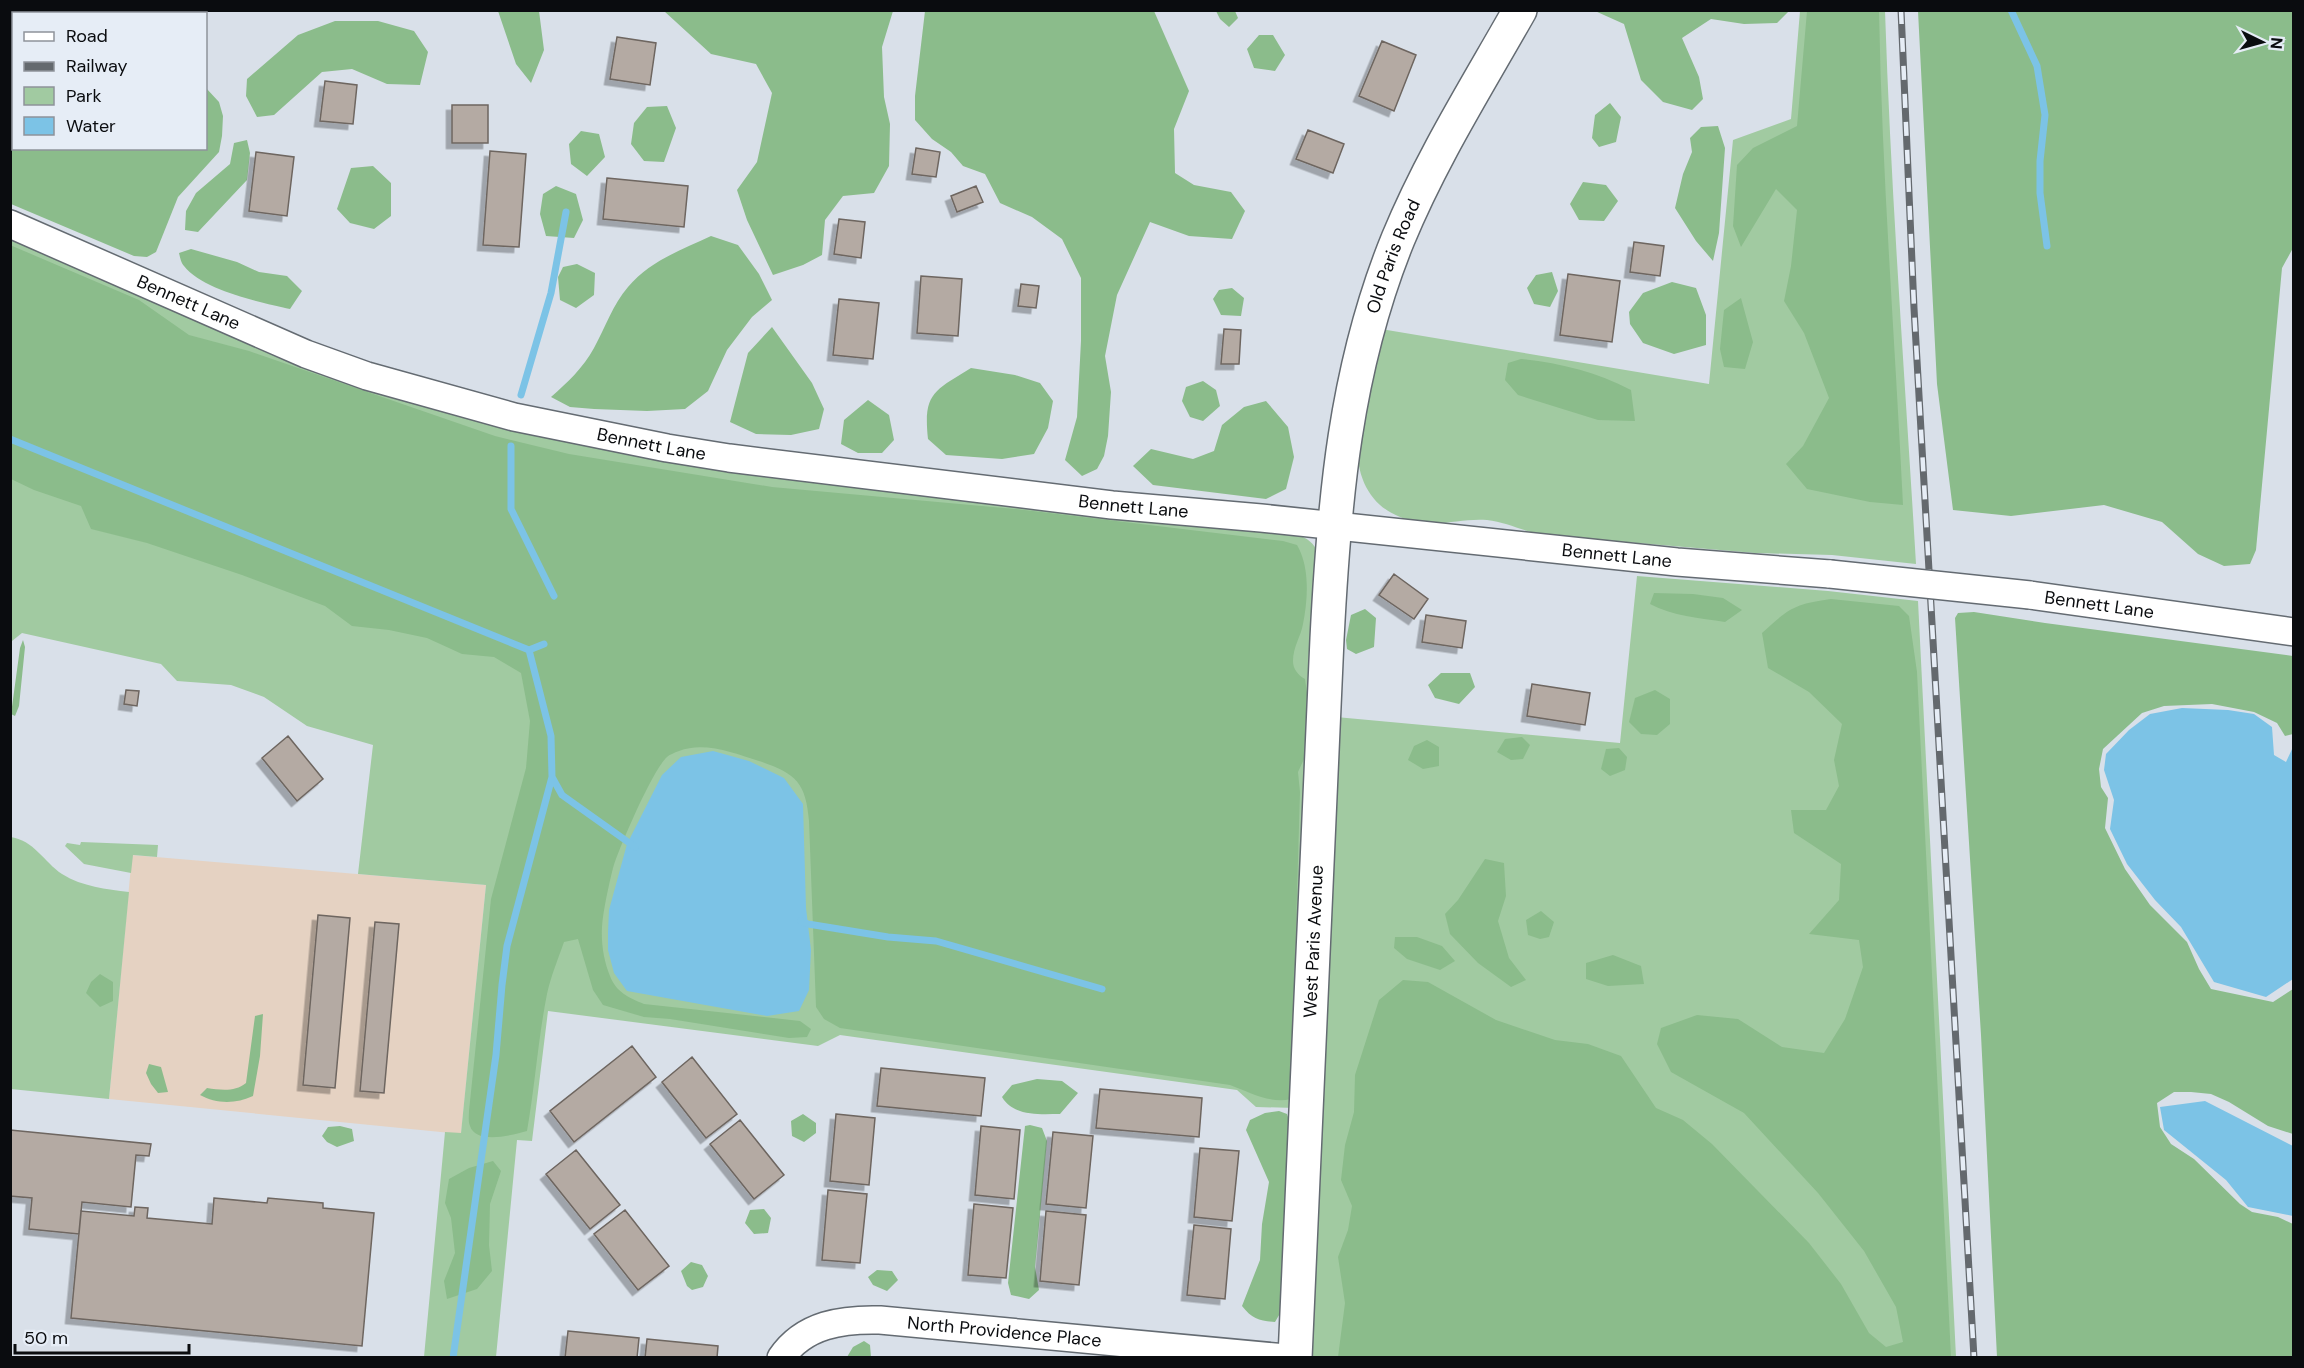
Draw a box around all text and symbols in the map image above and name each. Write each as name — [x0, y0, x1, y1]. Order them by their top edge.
legend — [12, 12, 207, 150]
north arrow — [2232, 12, 2292, 72]
text: Road — [66, 24, 108, 48]
text: N — [2265, 37, 2287, 50]
text: Railway — [66, 54, 128, 78]
text: Park — [66, 84, 102, 108]
text: Water — [66, 114, 116, 138]
street label: Old Paris Road — [1361, 195, 1426, 316]
street label: Bennett Lane — [133, 269, 244, 336]
street label: Bennett Lane — [595, 422, 708, 466]
street label: Bennett Lane — [1077, 489, 1189, 524]
street label: Bennett Lane — [1561, 538, 1673, 573]
street label: Bennett Lane — [2043, 585, 2156, 624]
street label: West Paris Avenue — [1298, 864, 1329, 1018]
street label: North Providence Place — [906, 1311, 1103, 1353]
scale bar — [15, 1317, 189, 1355]
text: 50 m — [24, 1326, 68, 1350]

